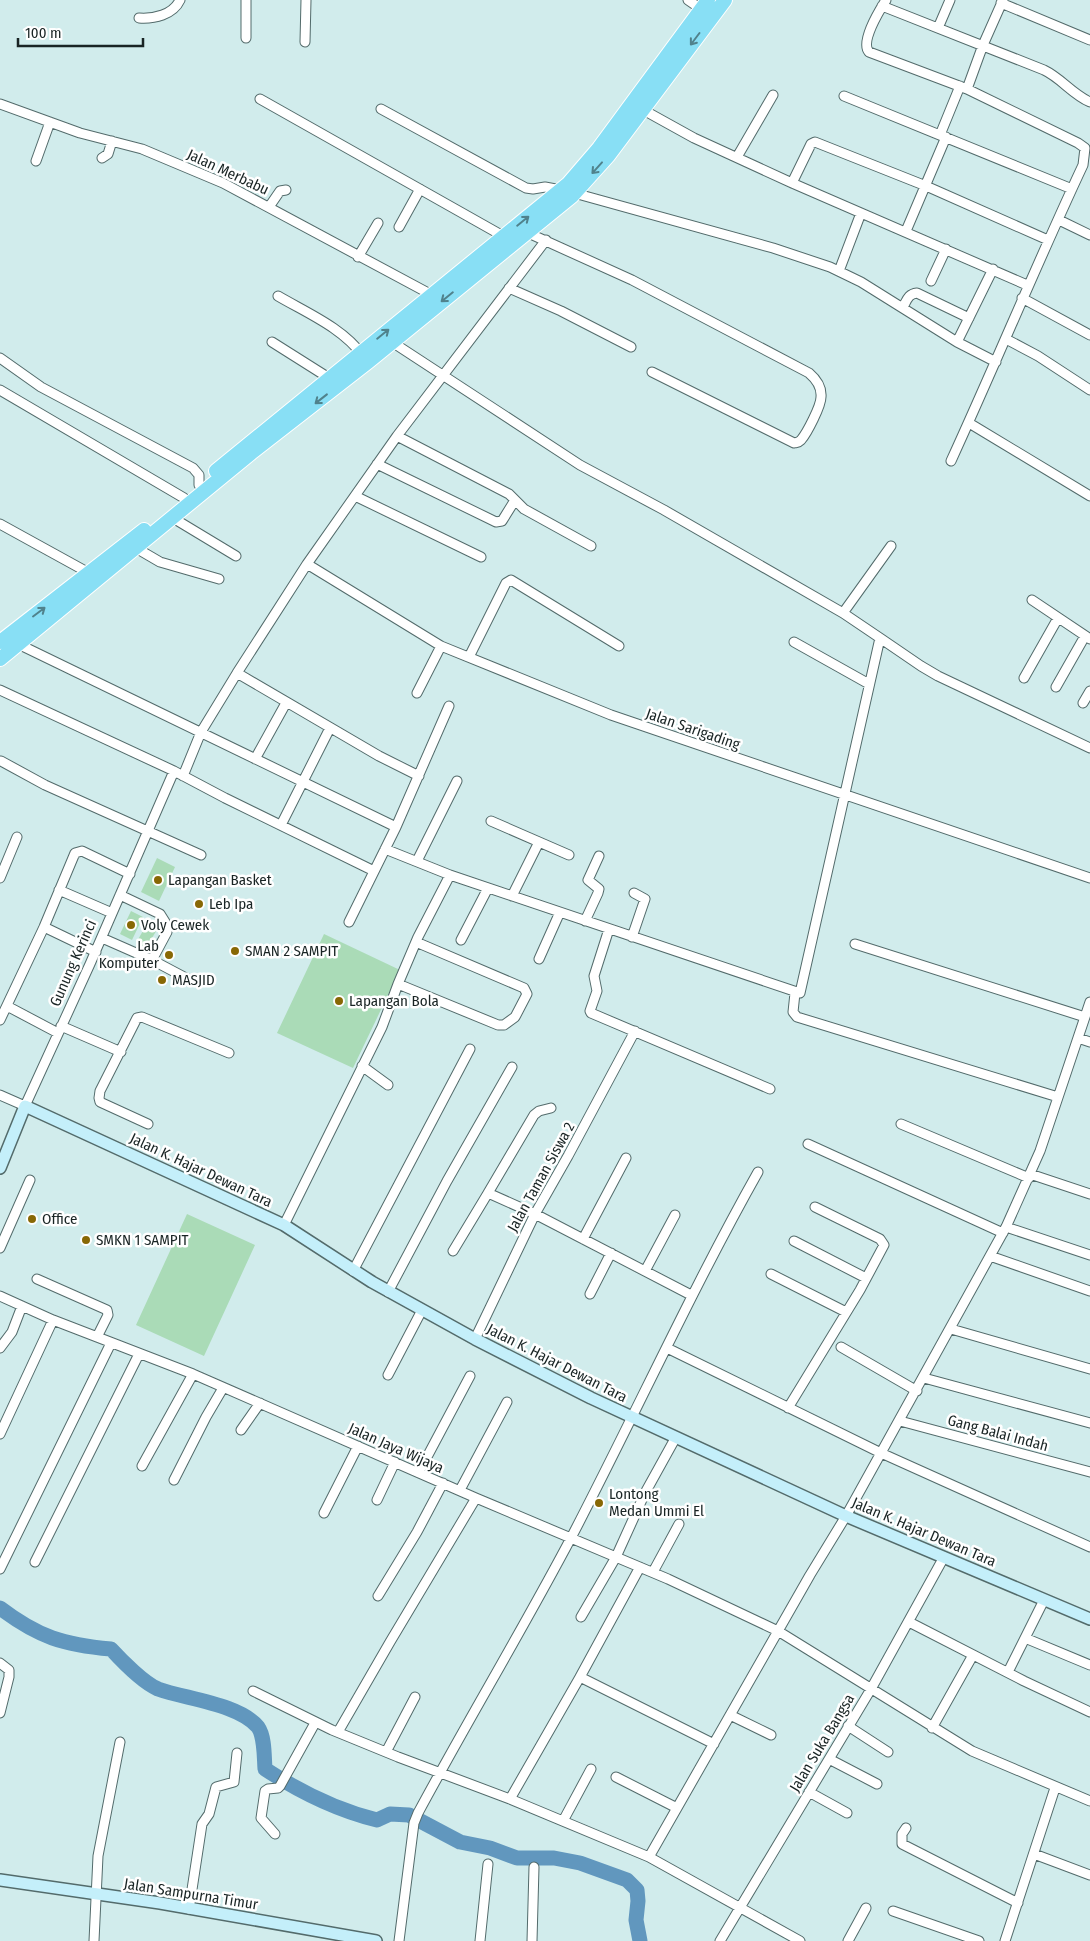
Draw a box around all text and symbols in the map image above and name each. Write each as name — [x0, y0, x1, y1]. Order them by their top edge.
scale bar — [18, 15, 142, 47]
text: 100 m — [25, 24, 62, 42]
one-way arrow — [690, 32, 700, 46]
street label: Jalan Merbabu — [184, 145, 272, 199]
one-way arrow — [591, 161, 602, 174]
one-way arrow — [516, 215, 529, 226]
one-way arrow — [441, 291, 454, 302]
one-way arrow — [376, 329, 389, 340]
one-way arrow — [314, 394, 328, 404]
one-way arrow — [32, 606, 45, 617]
street label: Jalan Sarigading — [643, 704, 743, 754]
place label: Lapangan Basket — [168, 871, 272, 889]
marker: Lapangan Basket — [152, 874, 164, 886]
place label: Leb Ipa — [209, 895, 253, 913]
marker: Leb Ipa — [193, 898, 205, 910]
place label: Voly Cewek — [141, 916, 209, 934]
street label: Gunung Kerinci — [46, 917, 100, 1009]
marker: Voly Cewek — [125, 919, 137, 931]
place label: Lab Komputer — [99, 937, 160, 972]
place label: SMAN 2 SAMPIT — [245, 942, 338, 960]
marker: SMAN 2 SAMPIT — [229, 945, 241, 957]
marker: Lab Komputer — [163, 949, 175, 961]
place label: MASJID — [172, 971, 215, 989]
marker: MASJID — [156, 974, 168, 986]
place label: Lapangan Bola — [349, 992, 439, 1010]
marker: Lapangan Bola — [333, 995, 345, 1007]
street label: Jalan Taman Siswa 2 — [503, 1119, 579, 1235]
street label: Jalan K. Hajar Dewan Tara — [127, 1129, 275, 1211]
place label: Office — [42, 1210, 77, 1228]
marker: Office — [26, 1213, 38, 1225]
place label: SMKN 1 SAMPIT — [96, 1231, 189, 1249]
marker: SMKN 1 SAMPIT — [80, 1234, 92, 1246]
street label: Jalan K. Hajar Dewan Tara — [484, 1320, 630, 1406]
street label: Gang Balai Indah — [946, 1411, 1050, 1455]
street label: Jalan Jaya Wijaya — [346, 1419, 446, 1477]
place label: Lontong Medan Ummi El — [609, 1485, 704, 1520]
street label: Jalan K. Hajar Dewan Tara — [849, 1493, 999, 1571]
marker: Lontong Medan Ummi El — [593, 1497, 605, 1509]
street label: Jalan Suka Bangsa — [786, 1691, 858, 1795]
street label: Jalan Sampurna Timur — [123, 1875, 260, 1914]

